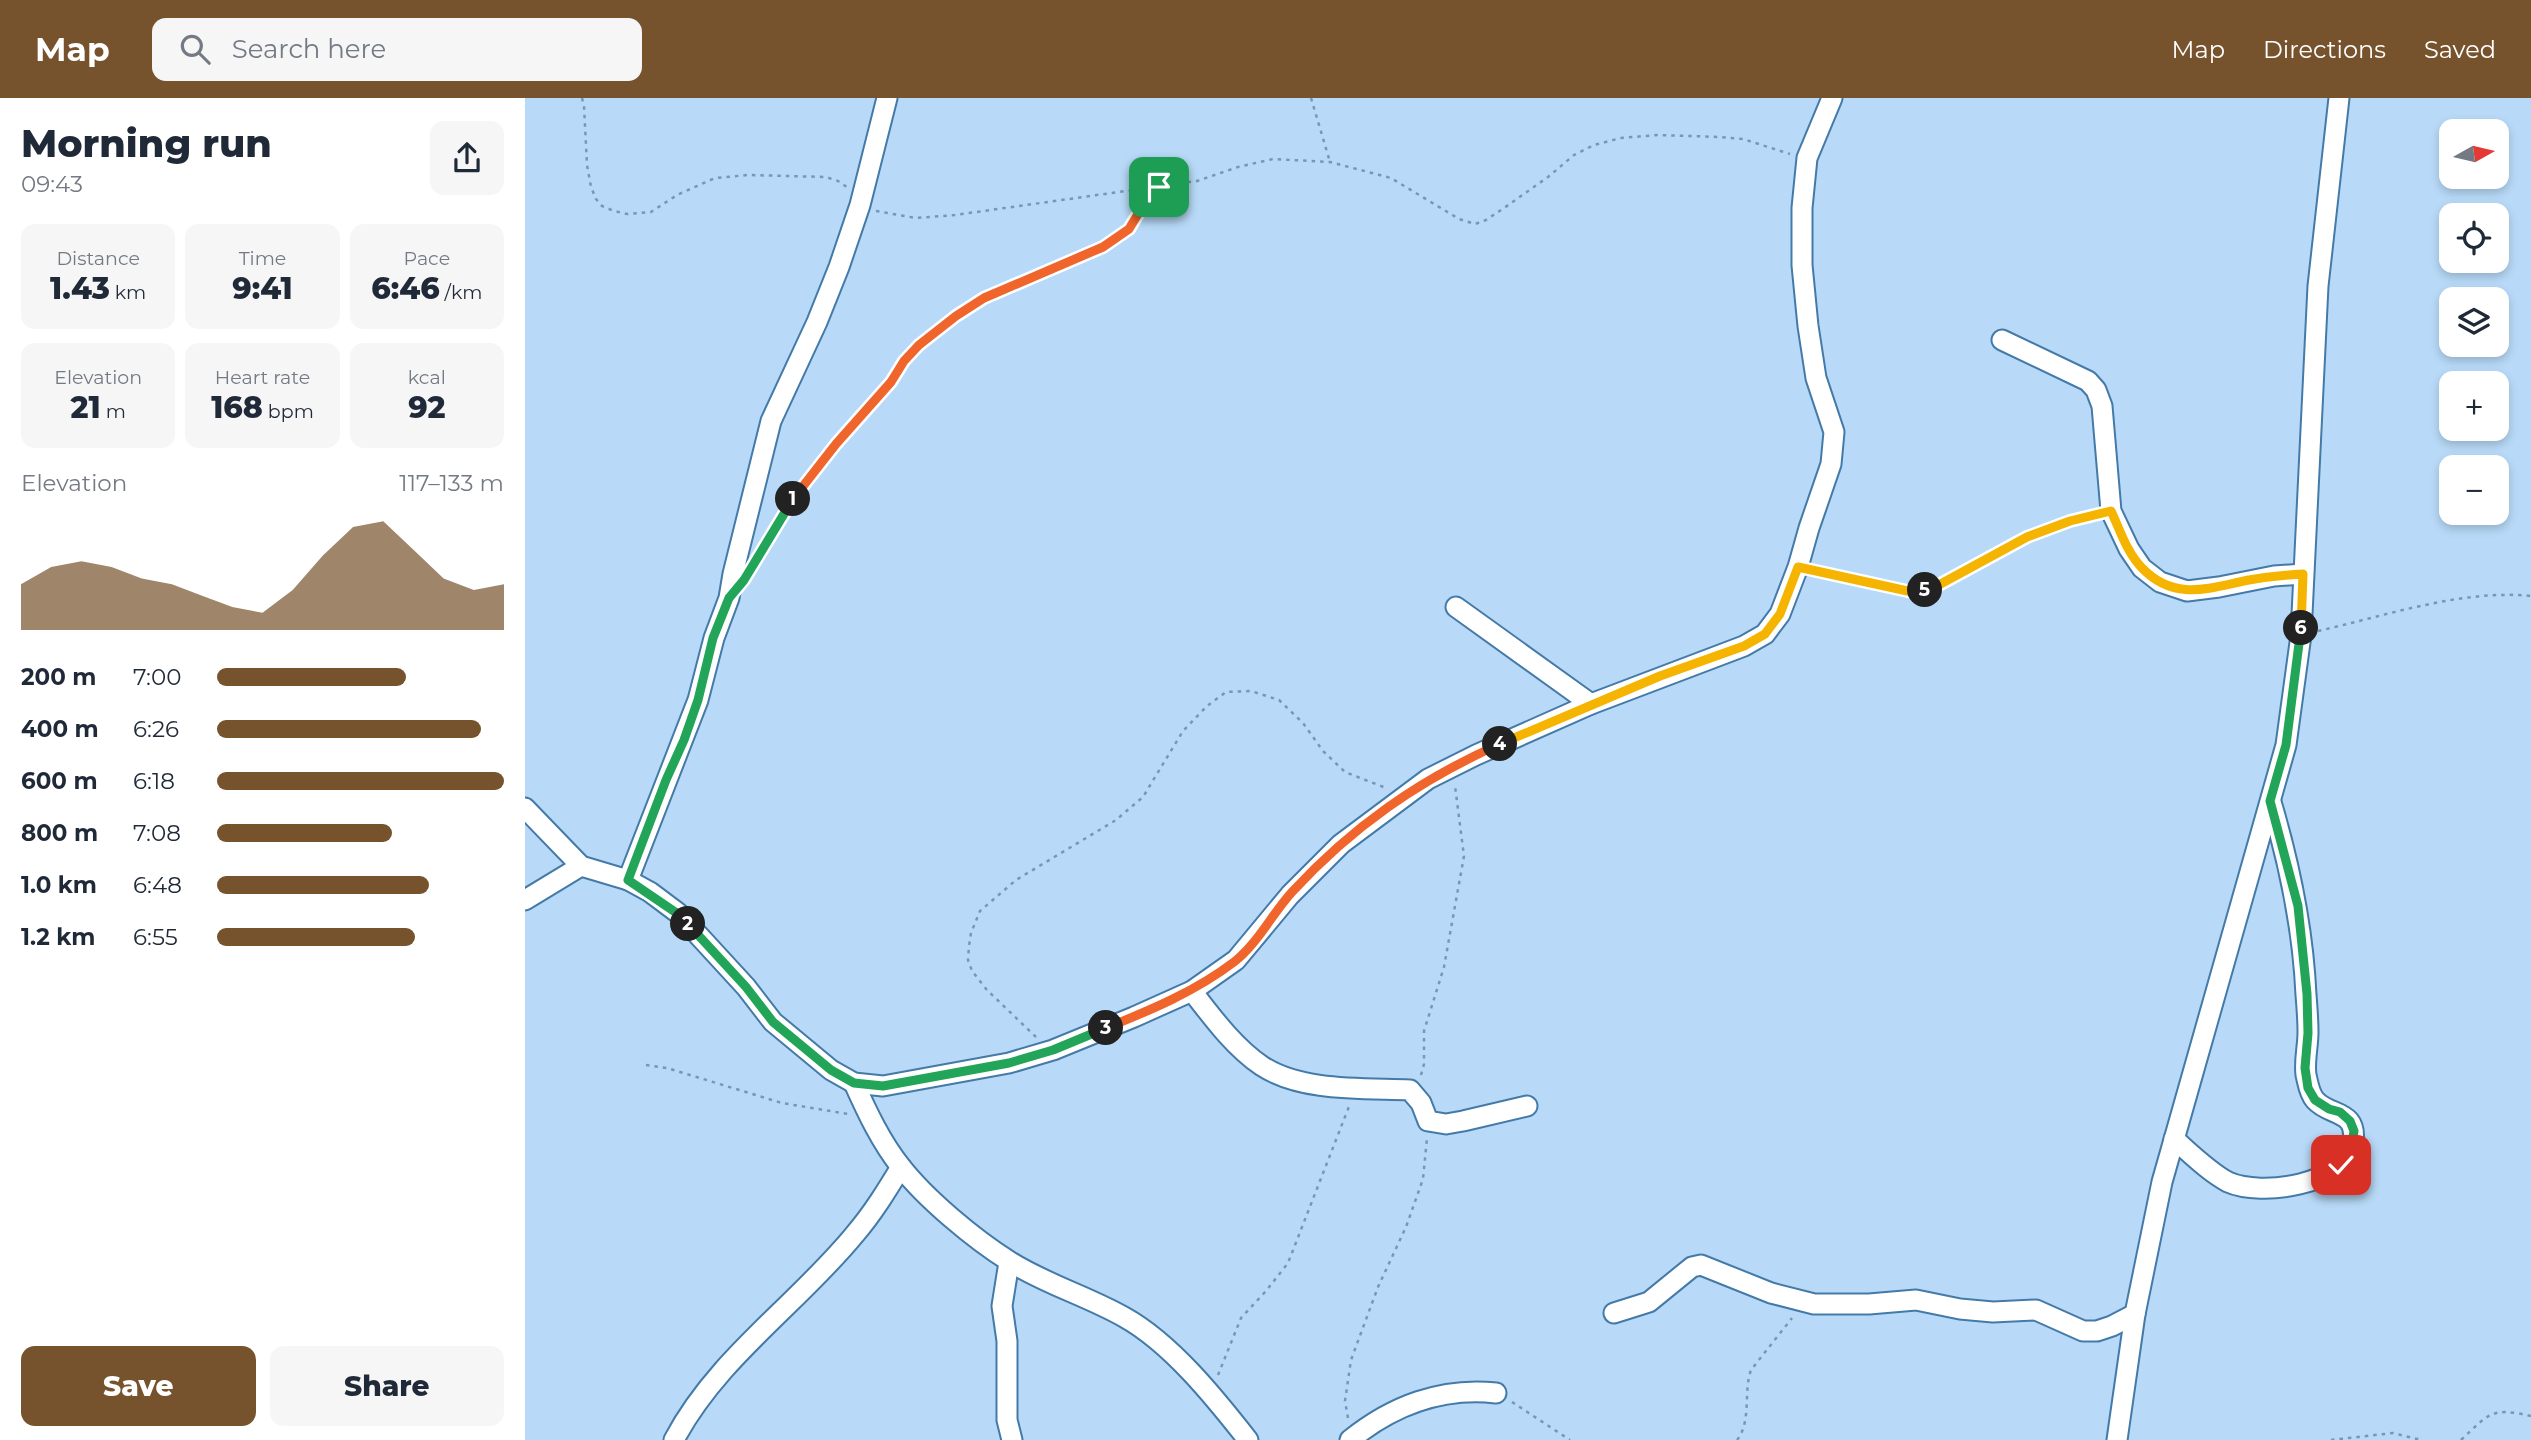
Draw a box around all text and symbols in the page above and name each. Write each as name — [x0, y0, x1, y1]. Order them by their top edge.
search box — [152, 18, 642, 81]
text: Map — [35, 29, 110, 69]
icon: search — [176, 30, 214, 68]
text: Search here — [232, 33, 386, 65]
text: Map — [2172, 35, 2225, 64]
text: Directions — [2263, 35, 2386, 64]
text: Saved — [2424, 35, 2496, 64]
north arrow — [2439, 119, 2509, 189]
map controls — [2439, 119, 2509, 525]
text: Morning run — [21, 120, 272, 167]
button: share — [430, 121, 504, 195]
pin — [1129, 157, 1189, 217]
icon: arrive — [1140, 168, 1178, 206]
text: 09:43 — [21, 170, 83, 198]
button: locate — [2439, 203, 2509, 273]
text: Distance — [56, 247, 140, 270]
text: Time — [239, 247, 286, 270]
text: Pace — [404, 247, 450, 270]
text: 1.43 — [50, 270, 110, 307]
text: 9:41 — [232, 270, 293, 307]
text: 6:46 — [371, 270, 440, 307]
text: km — [110, 281, 146, 304]
text: /km — [440, 281, 482, 304]
button: layers — [2439, 287, 2509, 357]
text: Elevation — [54, 366, 142, 389]
text: Heart rate — [215, 366, 310, 389]
text: kcal — [408, 366, 446, 389]
button: + — [2439, 371, 2509, 441]
text: 21 — [71, 389, 101, 426]
text: 168 — [211, 389, 263, 426]
text: 92 — [408, 389, 445, 426]
text: m — [101, 400, 126, 423]
text: bpm — [263, 400, 314, 423]
button: − — [2439, 455, 2509, 525]
text: Elevation — [21, 469, 127, 497]
text: 117–133 m — [399, 469, 504, 497]
pin: 1 — [775, 482, 811, 516]
text: 1 — [789, 487, 796, 510]
pin: 5 — [1907, 573, 1943, 608]
text: 5 — [1919, 578, 1930, 601]
pin: 6 — [2283, 610, 2319, 646]
text: 6 — [2294, 616, 2307, 639]
text: 200 m — [21, 663, 96, 691]
text: 7:00 — [133, 663, 181, 691]
text: 400 m — [21, 715, 99, 743]
text: 6:26 — [133, 715, 179, 743]
pin: 4 — [1483, 726, 1517, 762]
text: 4 — [1493, 732, 1506, 755]
text: 600 m — [21, 767, 98, 795]
text: 6:18 — [133, 767, 175, 795]
text: 800 m — [21, 819, 98, 847]
text: 7:08 — [133, 819, 181, 847]
text: 1.0 km — [21, 871, 97, 899]
text: 6:48 — [133, 871, 182, 899]
pin: 2 — [671, 906, 705, 942]
text: 2 — [682, 912, 693, 935]
text: 1.2 km — [21, 923, 95, 951]
text: 6:55 — [133, 923, 178, 951]
pin: 3 — [1089, 1010, 1123, 1046]
text: 3 — [1100, 1016, 1111, 1039]
pin — [2311, 1135, 2371, 1195]
icon: check — [2322, 1146, 2360, 1184]
button: Save — [21, 1346, 256, 1426]
button: Share — [270, 1346, 504, 1426]

